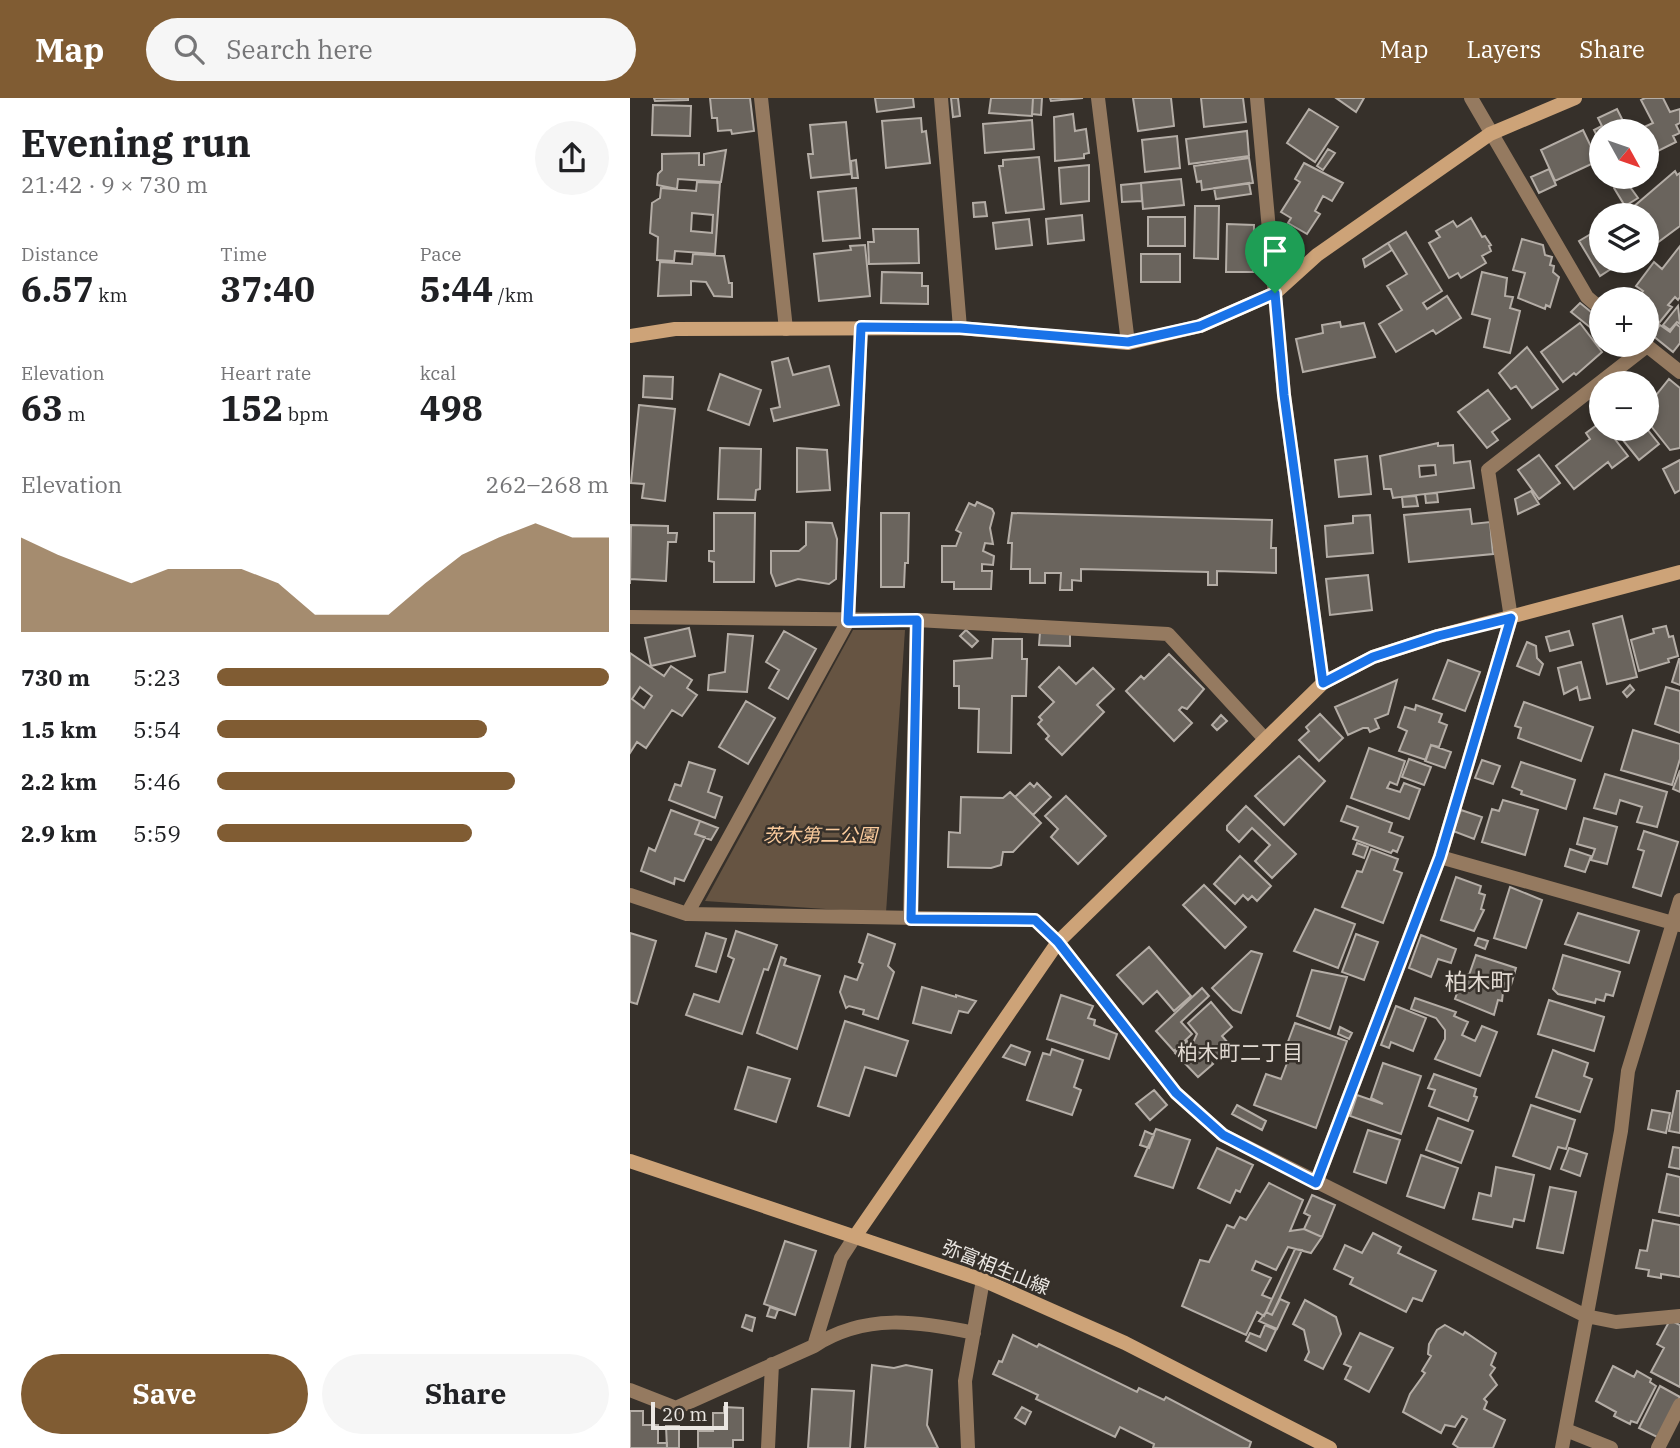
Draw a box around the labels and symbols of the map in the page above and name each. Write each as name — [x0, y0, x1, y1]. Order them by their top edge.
north arrow — [1589, 119, 1659, 189]
pin — [1245, 221, 1305, 293]
park label: 茨木第二公園 — [763, 823, 880, 847]
district label: 柏木町 — [1445, 966, 1514, 996]
district label: 柏木町二丁目 — [1177, 1038, 1303, 1066]
street label: 弥富相生山線 — [939, 1235, 1053, 1299]
scale bar — [651, 1399, 728, 1431]

